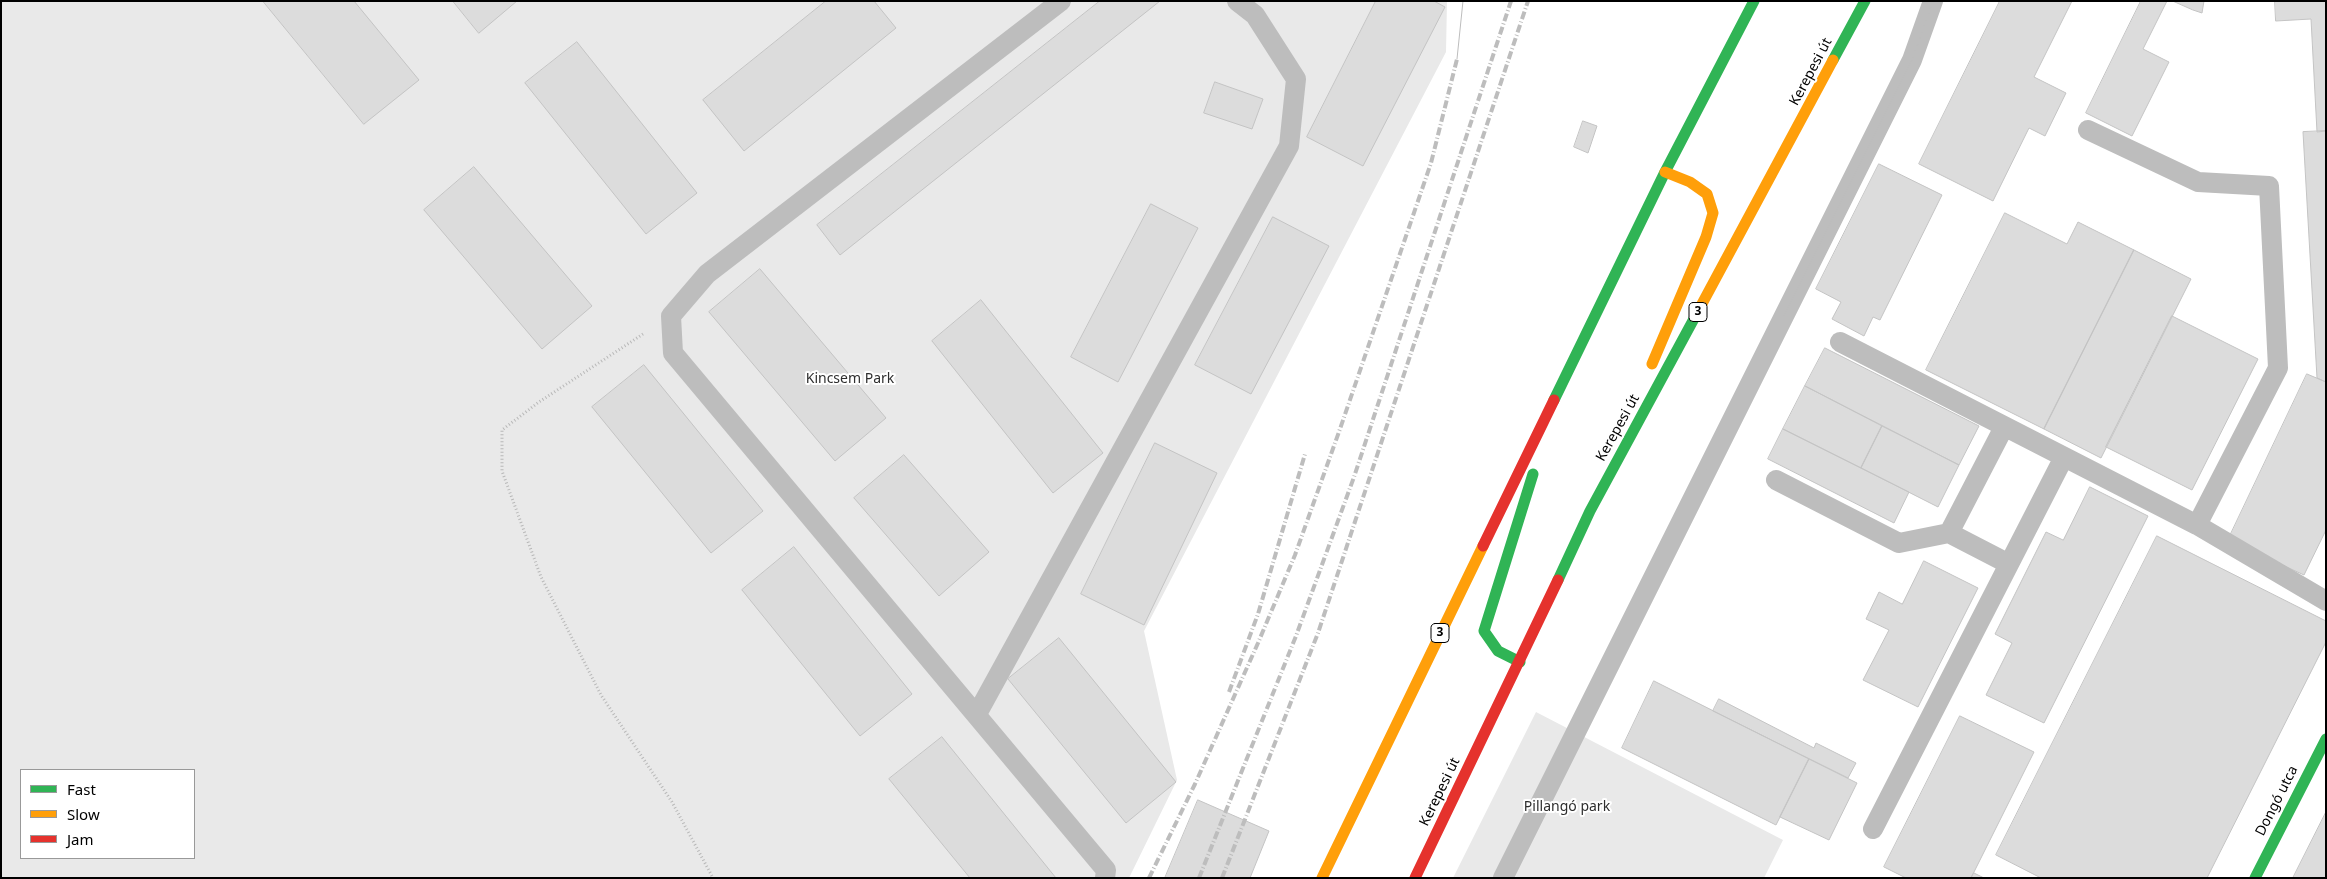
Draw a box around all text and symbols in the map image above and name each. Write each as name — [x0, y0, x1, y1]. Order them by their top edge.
street label: Kerepesi út — [1786, 35, 1836, 109]
road number: 3 — [1689, 302, 1707, 322]
park label: Kincsem Park — [806, 371, 894, 387]
street label: Kerepesi út — [1593, 392, 1643, 464]
road number: 3 — [1431, 624, 1449, 642]
street label: Kerepesi út — [1416, 755, 1464, 829]
street label: Dongó utca — [2252, 763, 2302, 839]
legend — [20, 769, 195, 859]
text: Fast — [67, 779, 96, 799]
park label: Pillangó park — [1524, 799, 1610, 815]
text: Slow — [67, 804, 100, 824]
text: Jam — [67, 829, 94, 849]

